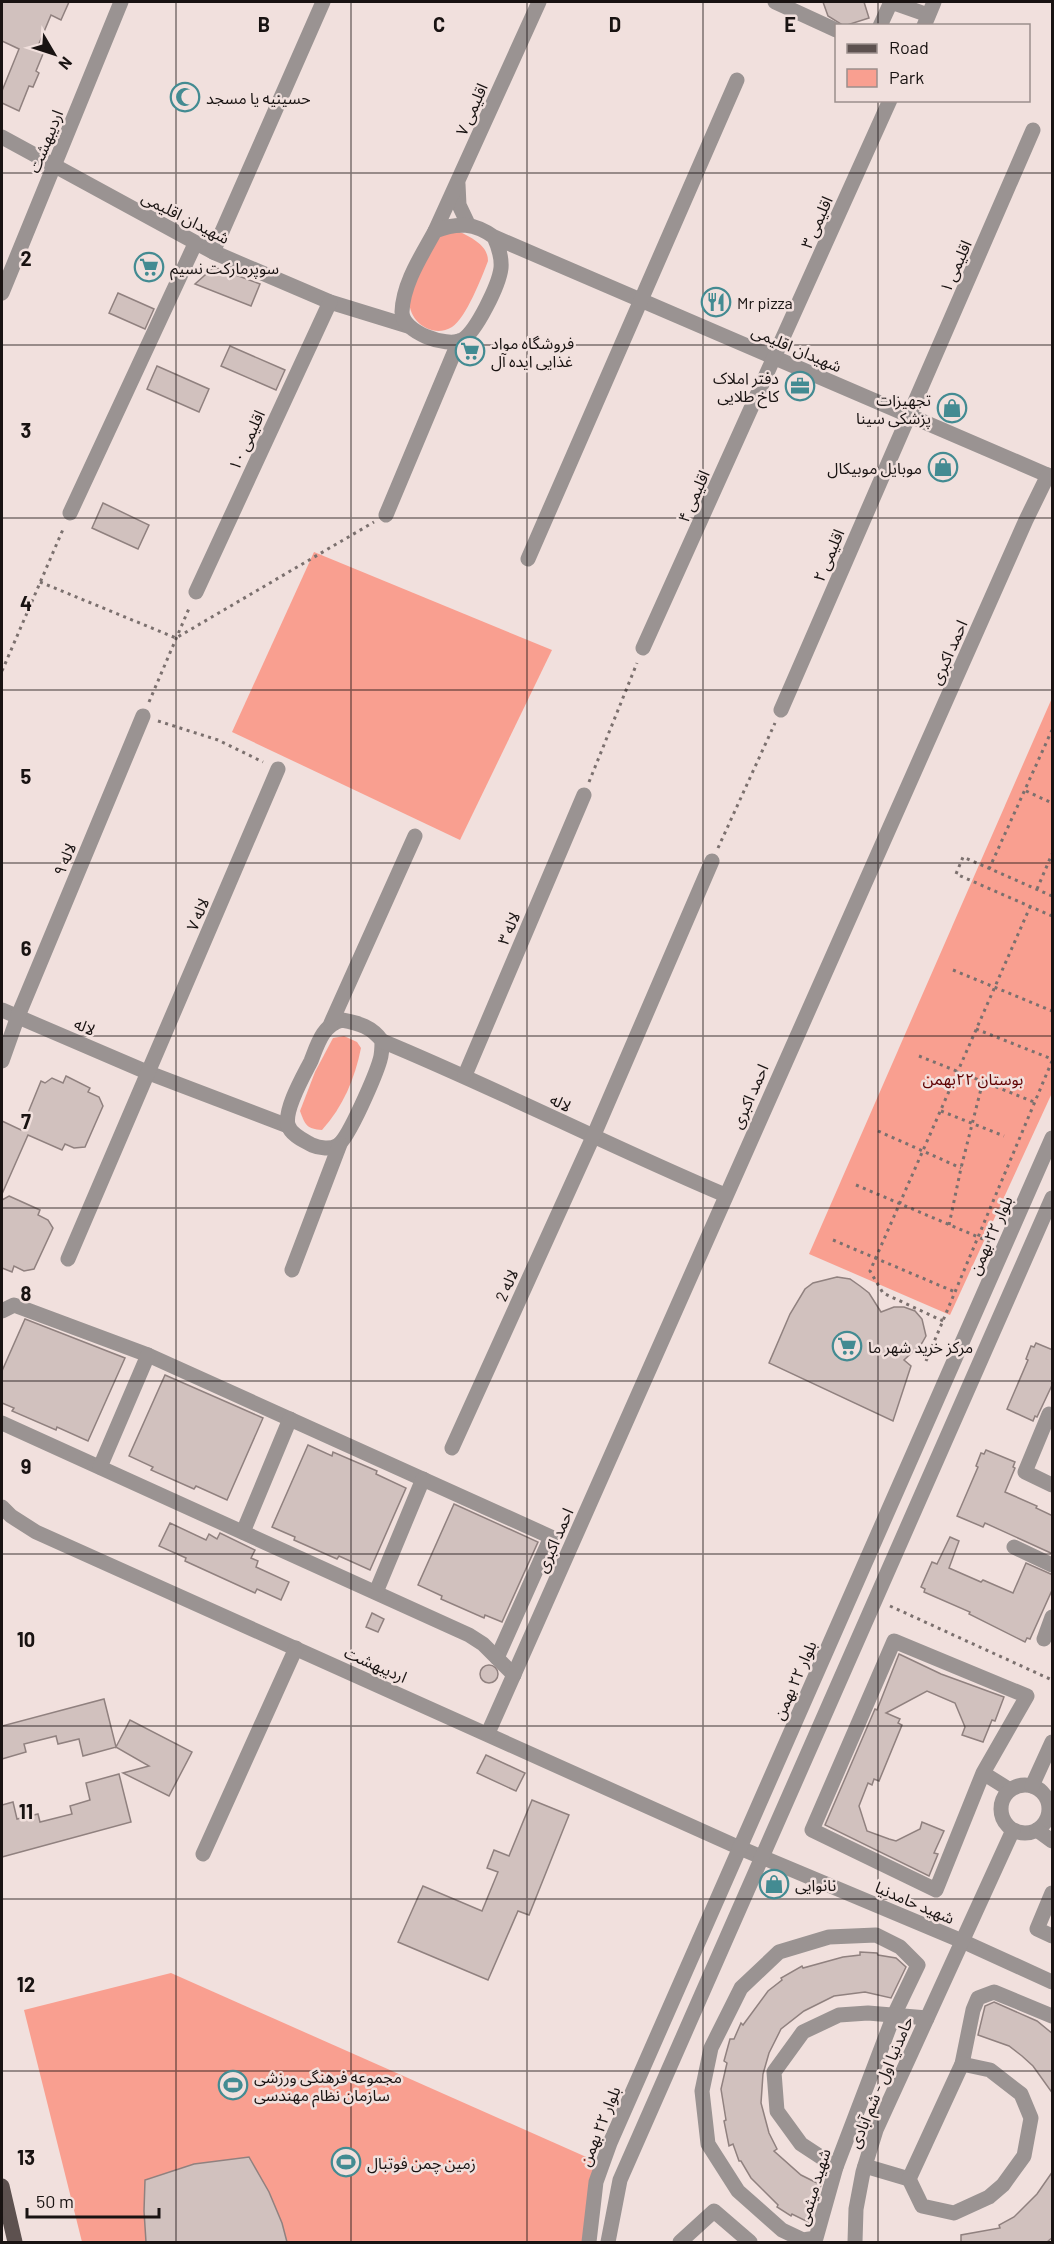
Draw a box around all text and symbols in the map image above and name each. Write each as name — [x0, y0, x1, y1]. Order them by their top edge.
text: B — [258, 12, 270, 36]
text: C — [433, 12, 445, 36]
text: D — [609, 12, 621, 36]
text: E — [784, 12, 796, 36]
north arrow — [24, 24, 84, 84]
legend — [835, 24, 1030, 102]
text: Road — [889, 36, 929, 58]
text: N — [55, 54, 77, 74]
text: Park — [889, 66, 924, 88]
street label: اقلیمی ۷ — [451, 80, 492, 138]
mosque icon: حسینیه یا مسجد — [169, 81, 201, 113]
place label: حسینیه یا مسجد — [206, 88, 311, 107]
street label: اردیبهشت — [24, 107, 67, 176]
street label: شهیدان اقلیمی — [139, 187, 233, 248]
street label: اقلیمی ۳ — [796, 193, 837, 251]
street label: اقلیمی ۱ — [935, 237, 976, 295]
text: 2 — [20, 246, 32, 270]
supermarket icon: سوپرمارکت نسیم — [133, 251, 165, 283]
place label: سوپرمارکت نسیم — [170, 258, 279, 281]
restaurant icon: Mr pizza — [700, 286, 732, 318]
place label: Mr pizza — [737, 293, 793, 312]
street label: شهیدان اقلیمی — [749, 321, 845, 376]
place label: فروشگاه مواد غذایی ایده آل — [491, 333, 574, 372]
supermarket icon: فروشگاه مواد غذایی ایده آل — [454, 335, 486, 367]
place label: دفتر املاک کاخ طلایی — [713, 368, 779, 409]
office icon: دفتر املاک کاخ طلایی — [784, 370, 816, 402]
place label: تجهیزات پزشکی سینا — [856, 390, 931, 429]
shop icon: تجهیزات پزشکی سینا — [936, 392, 968, 424]
street label: اقلیمی ۱۰ — [224, 407, 269, 474]
text: 3 — [21, 418, 31, 442]
shop icon: موبایل موبیکال — [927, 451, 959, 483]
place label: موبایل موبیکال — [827, 458, 922, 479]
street label: اقلیمی ۴ — [673, 467, 714, 525]
street label: اقلیمی ۲ — [808, 526, 848, 584]
text: 4 — [20, 591, 32, 615]
street label: احمد اکبری — [925, 617, 972, 688]
text: 5 — [21, 764, 32, 788]
street label: لاله ۹ — [49, 840, 79, 878]
street label: لاله ۷ — [182, 895, 212, 933]
street label: لاله ۳ — [493, 909, 523, 947]
text: 6 — [21, 936, 32, 960]
street label: لاله — [72, 1013, 98, 1039]
street label: احمد اکبری — [726, 1061, 773, 1132]
park label: بوستان ۲۲بهمن — [923, 1069, 1023, 1089]
street label: لاله — [547, 1089, 575, 1115]
text: 7 — [21, 1109, 31, 1133]
street label: بلوار ۲۲ بهمن — [964, 1193, 1017, 1278]
street label: لاله 2 — [491, 1266, 521, 1304]
text: 8 — [21, 1281, 32, 1305]
supermarket icon: مرکز خرید شهر ما — [831, 1330, 863, 1362]
place label: مرکز خرید شهر ما — [868, 1337, 973, 1357]
text: 9 — [21, 1454, 31, 1478]
street label: احمد اکبری — [531, 1505, 578, 1576]
text: 10 — [17, 1627, 35, 1651]
street label: بلوار ۲۲ بهمن — [768, 1638, 821, 1723]
street label: اردیبهشت — [341, 1642, 410, 1687]
text: 11 — [19, 1799, 33, 1823]
shop icon: نانوایی — [758, 1868, 790, 1900]
place label: نانوایی — [795, 1875, 836, 1895]
street label: شهید حامدنیا — [872, 1877, 957, 1928]
text: 12 — [17, 1972, 35, 1996]
street label: حامدنیا اول - شم آبادی — [844, 2013, 920, 2152]
place label: مجموعه فرهنگی ورزشی سازمان نظام مهندسی — [254, 2067, 402, 2108]
sports icon: مجموعه فرهنگی ورزشی سازمان نظام مهندسی — [217, 2069, 249, 2101]
street label: بلوار ۲۲ بهمن — [574, 2083, 625, 2169]
text: 13 — [17, 2145, 35, 2169]
sports icon: زمین چمن فوتبال — [330, 2146, 362, 2178]
street label: شهید میثمی — [792, 2146, 835, 2228]
place label: زمین چمن فوتبال — [367, 2153, 476, 2174]
scale bar — [27, 2181, 159, 2219]
text: 50 m — [36, 2190, 74, 2212]

